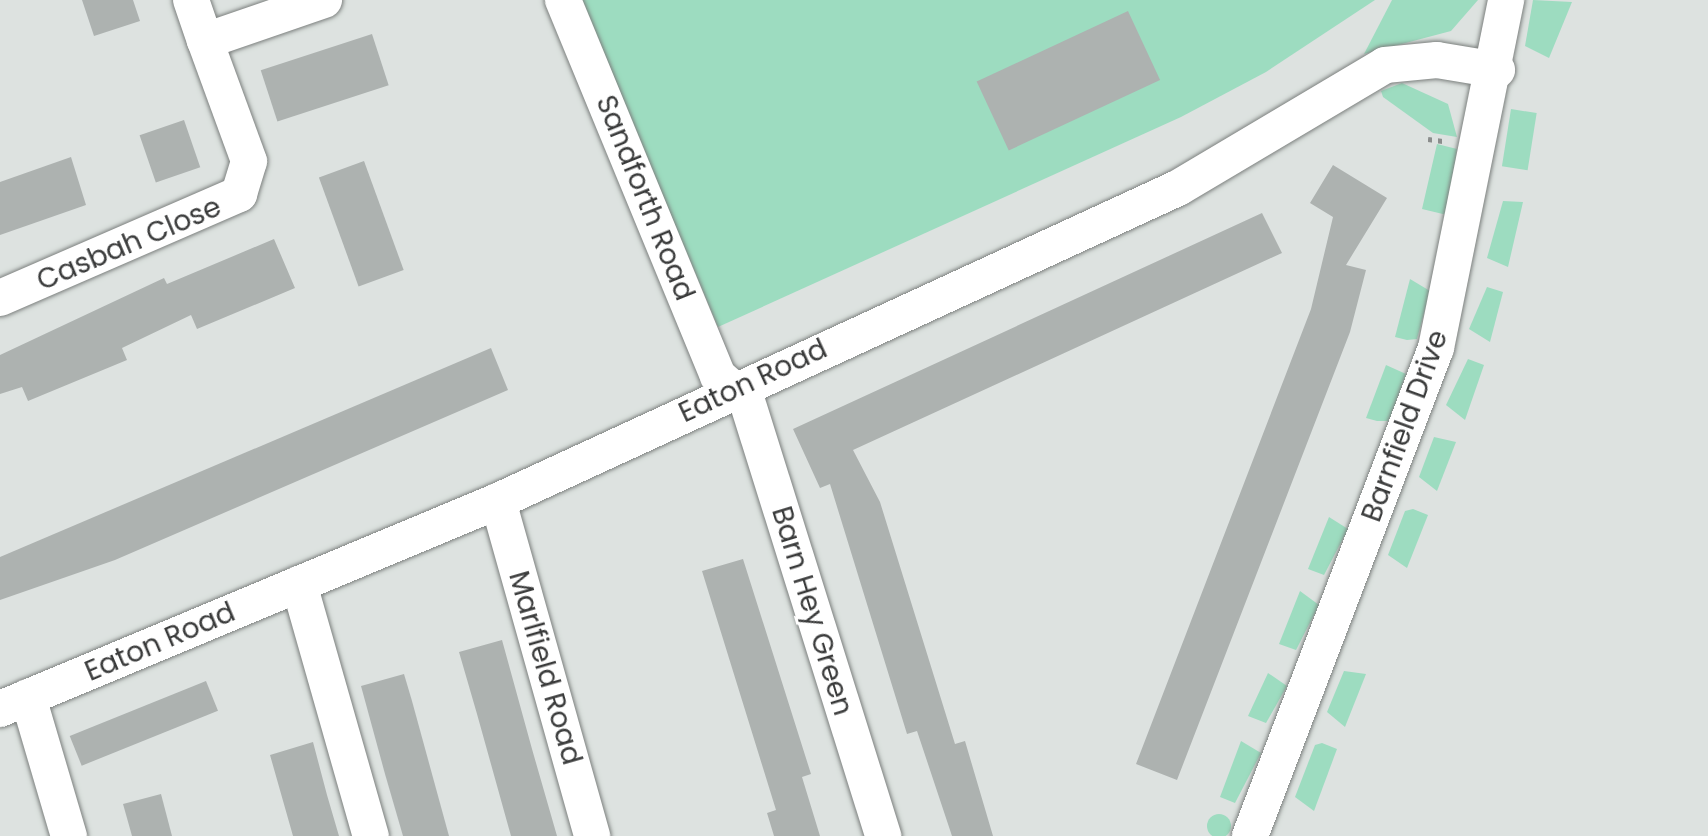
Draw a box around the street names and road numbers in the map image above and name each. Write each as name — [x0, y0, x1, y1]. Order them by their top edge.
street label: Sandforth Road — [589, 91, 701, 305]
street label: Casbah Close — [32, 190, 226, 298]
street label: Barnfield Drive — [1355, 326, 1455, 526]
street label: Eaton Road — [674, 332, 832, 430]
street label: Barn Hey Green — [764, 502, 860, 720]
street label: Marlfield Road — [501, 567, 589, 769]
street label: Eaton Road — [80, 595, 240, 689]

